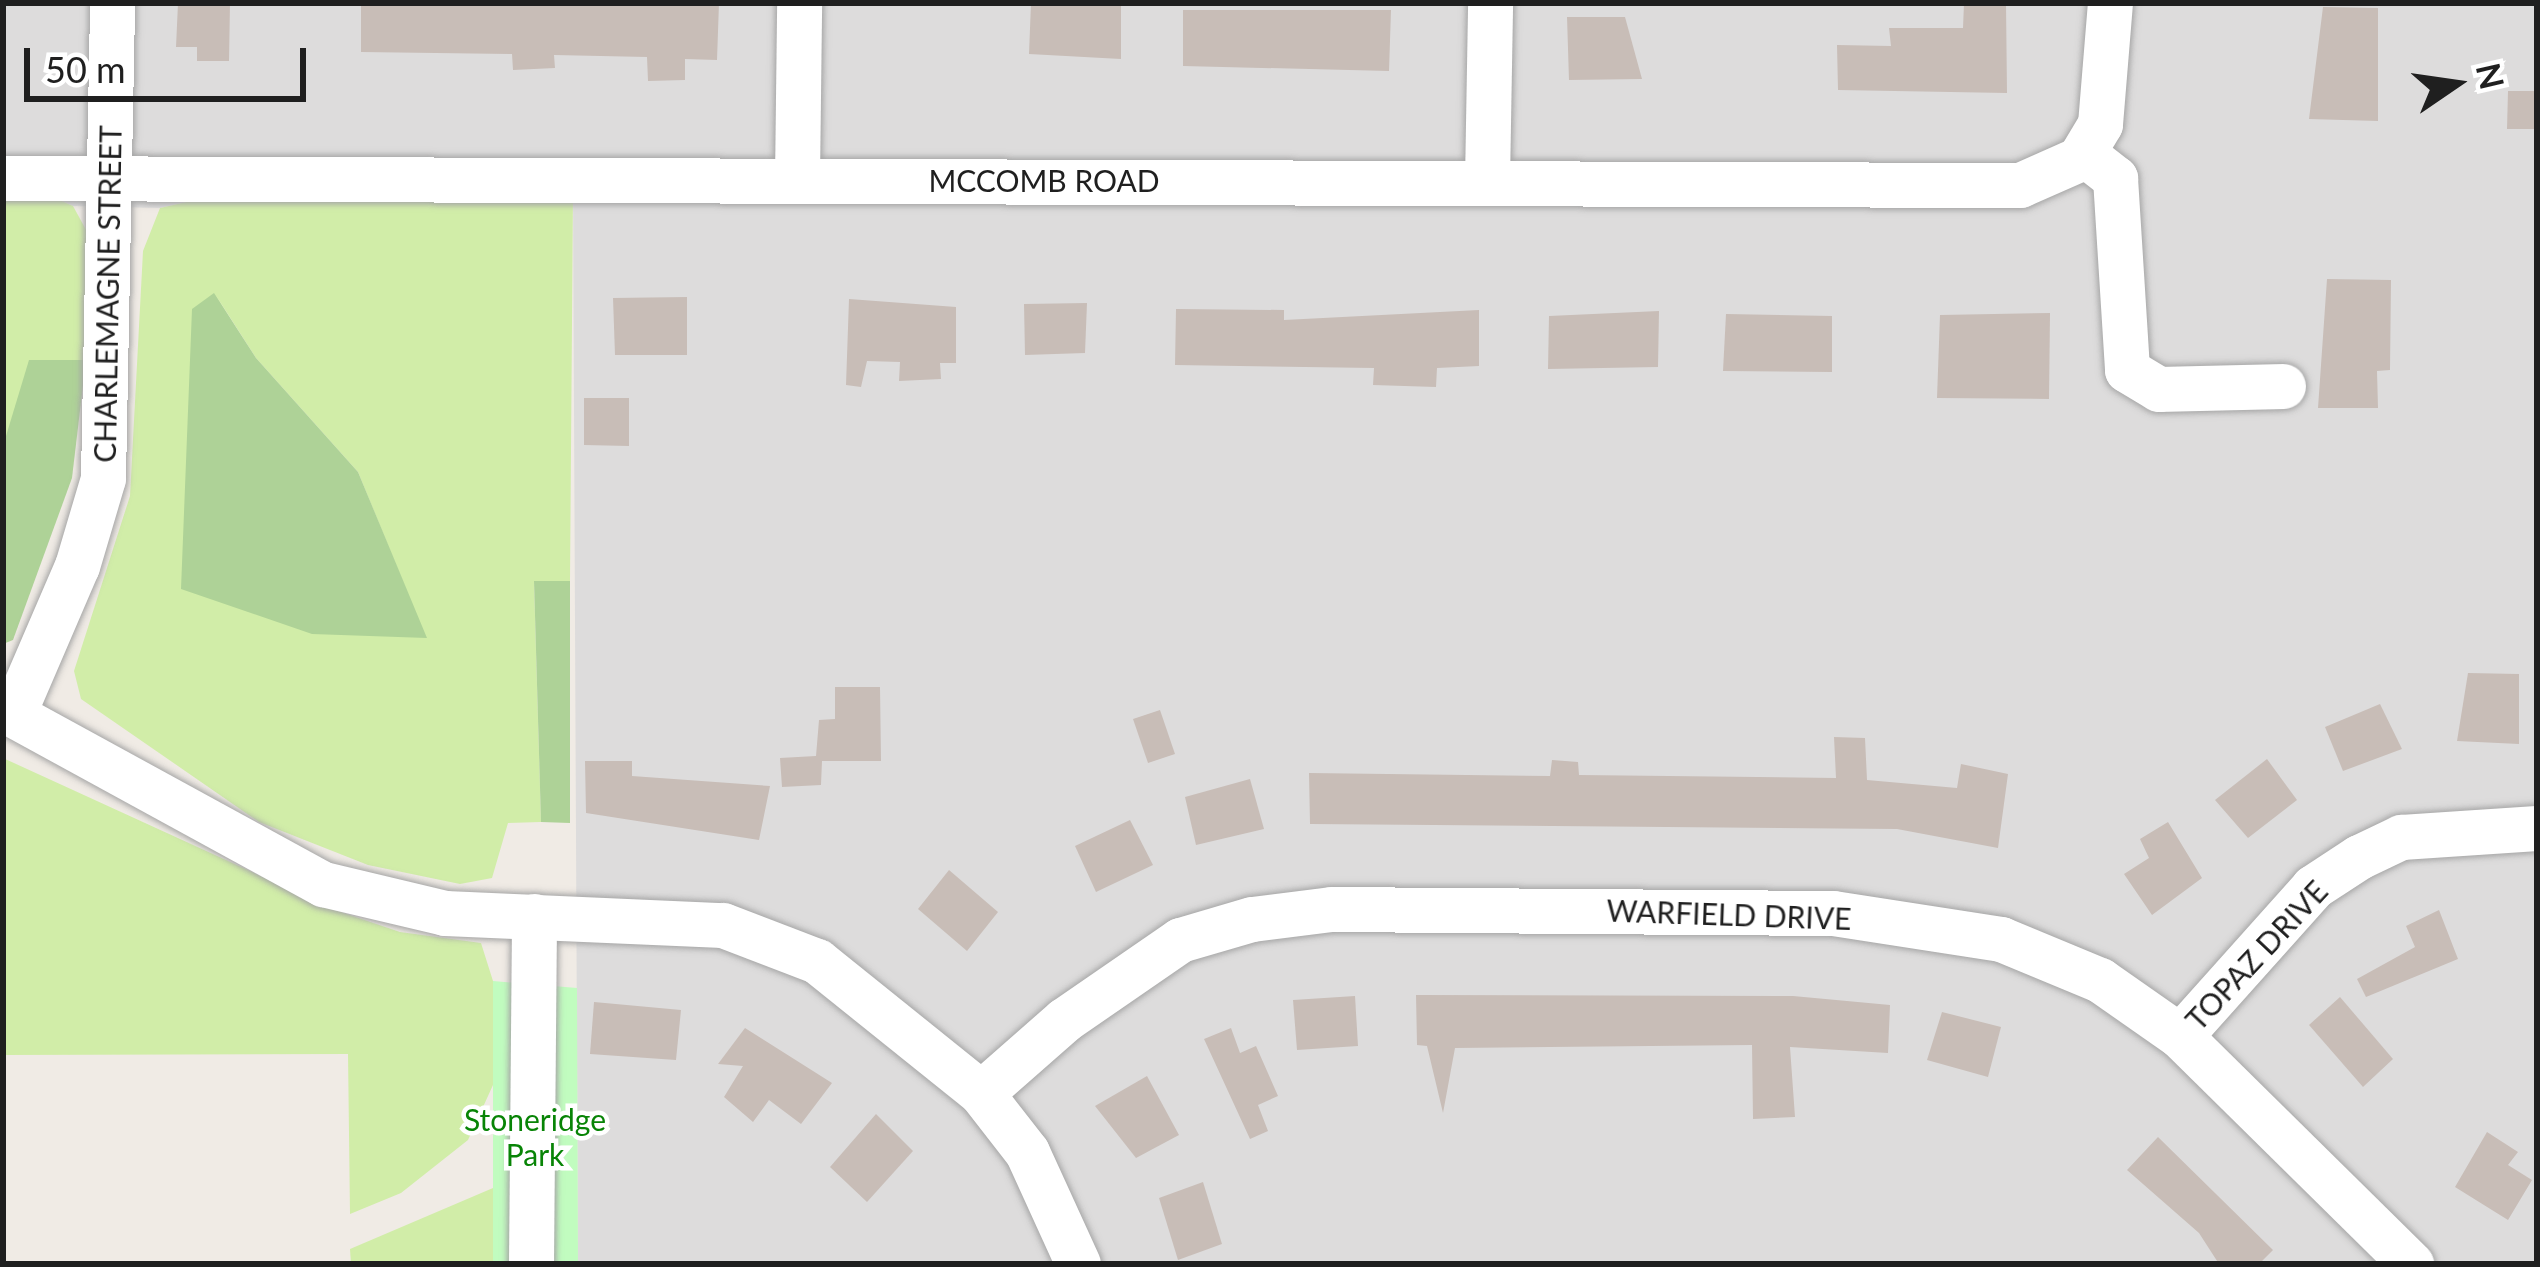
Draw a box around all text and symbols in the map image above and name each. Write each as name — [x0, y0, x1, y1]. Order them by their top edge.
scale bar — [30, 24, 312, 98]
north arrow — [2396, 24, 2516, 144]
text: 50 m — [45, 47, 126, 91]
text: N — [2469, 59, 2513, 93]
street label: CHARLEMAGNE STREET — [86, 125, 128, 463]
street label: MCCOMB ROAD — [928, 162, 1160, 198]
street label: TOPAZ DRIVE — [2178, 873, 2334, 1037]
street label: WARFIELD DRIVE — [1606, 892, 1852, 936]
park label: Stoneridge Park — [464, 1101, 606, 1172]

